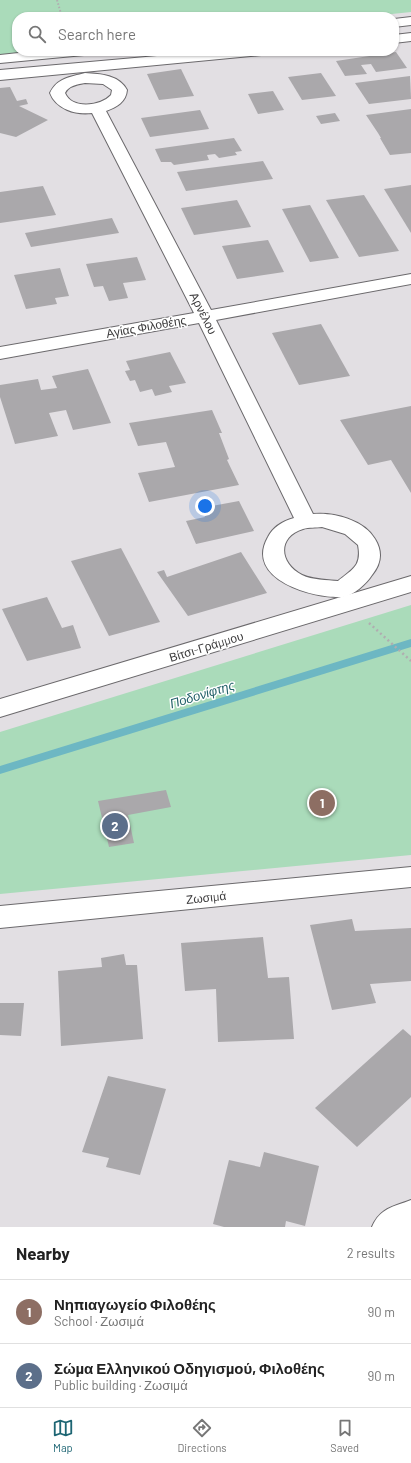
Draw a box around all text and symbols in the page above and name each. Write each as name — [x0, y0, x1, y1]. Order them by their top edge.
search box — [12, 12, 399, 56]
icon: search — [26, 23, 48, 45]
text: Search here — [58, 25, 136, 43]
street label: Αρνέλου — [187, 290, 221, 337]
street label: Αγίας Φιλοθέης — [105, 312, 187, 341]
your location — [195, 496, 215, 516]
street label: Βίτσι-Γράμμου — [167, 628, 245, 665]
water label: Ποδονίφτης — [168, 676, 237, 711]
pin: 1 — [309, 788, 335, 818]
pin: 2 — [102, 811, 128, 841]
street label: Ζωσιμά — [185, 888, 227, 906]
text: Nearby — [16, 1243, 70, 1263]
text: 2 results — [347, 1245, 395, 1261]
text: Νηπιαγωγείο Φιλοθέης — [54, 1295, 216, 1313]
text: 1 — [27, 1304, 31, 1320]
text: 90 m — [368, 1304, 395, 1320]
text: School · Ζωσιμά — [54, 1313, 144, 1329]
text: Σώμα Ελληνικού Οδηγισμού, Φιλοθέης — [54, 1359, 325, 1377]
text: 2 — [25, 1368, 33, 1384]
text: 90 m — [368, 1368, 395, 1384]
text: Public building · Ζωσιμά — [54, 1377, 188, 1393]
tab: Map — [52, 1417, 74, 1454]
tab: Directions — [177, 1417, 227, 1454]
tab: Saved — [330, 1417, 359, 1454]

